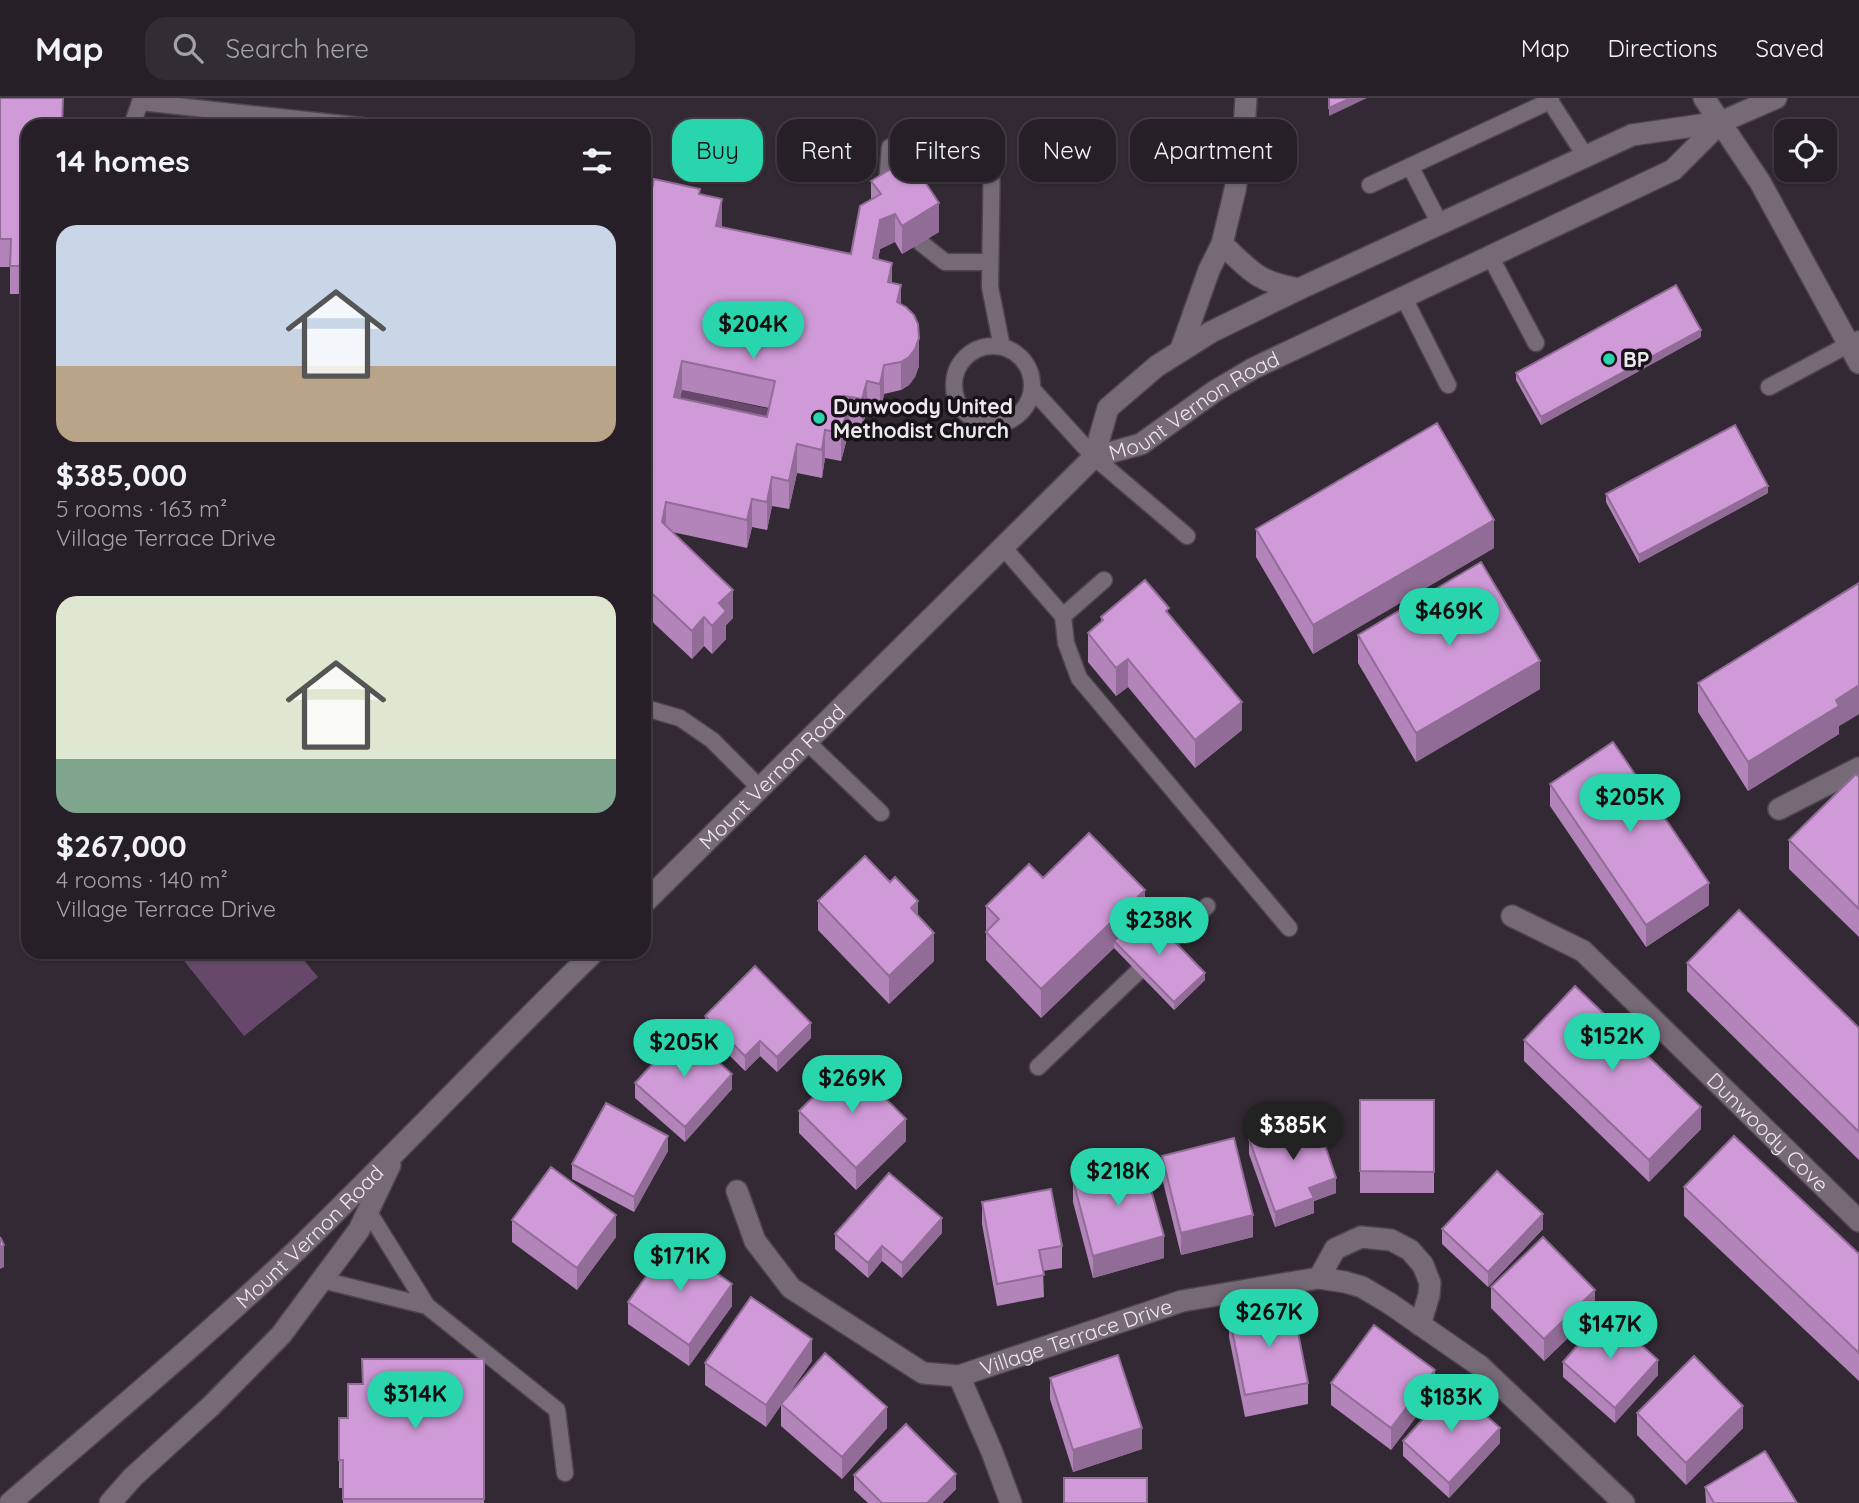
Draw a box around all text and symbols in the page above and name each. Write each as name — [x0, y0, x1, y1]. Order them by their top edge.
search box — [145, 17, 635, 80]
text: Map — [35, 28, 103, 69]
icon: search — [169, 29, 207, 67]
text: Search here — [225, 32, 369, 65]
text: Map — [1521, 33, 1570, 63]
text: Directions — [1608, 33, 1718, 63]
text: Saved — [1756, 33, 1824, 63]
chip: Buy — [672, 119, 763, 182]
chip: Rent — [777, 119, 876, 182]
chip: Filters — [890, 119, 1005, 182]
chip: New — [1019, 119, 1116, 182]
chip: Apartment — [1130, 119, 1297, 182]
map controls — [1774, 119, 1837, 182]
button: locate — [1774, 119, 1837, 182]
text: 14 homes — [56, 142, 190, 180]
icon: filters — [578, 142, 616, 180]
icon: home — [273, 271, 399, 397]
pin: $204K — [704, 302, 802, 361]
text: $204K — [718, 309, 788, 338]
street label: Mount Vernon Road — [1106, 345, 1283, 465]
place label: BP — [1623, 346, 1649, 372]
marker: BP — [1601, 351, 1617, 367]
place label: Dunwoody United Methodist Church — [833, 393, 1013, 443]
marker: Dunwoody United Methodist Church — [811, 410, 827, 426]
text: $385,000 — [56, 456, 187, 494]
text: 5 rooms · 163 m² — [56, 494, 227, 523]
text: Village Terrace Drive — [56, 523, 276, 552]
pin: $469K — [1400, 588, 1498, 648]
text: $469K — [1415, 596, 1483, 625]
icon: home — [273, 642, 399, 768]
street label: Mount Vernon Road — [693, 698, 850, 854]
pin: $205K — [1581, 774, 1679, 834]
text: $205K — [1595, 782, 1665, 811]
text: $267,000 — [56, 827, 187, 865]
text: 4 rooms · 140 m² — [56, 865, 228, 894]
text: Village Terrace Drive — [56, 894, 276, 923]
pin: $238K — [1110, 898, 1208, 957]
text: $238K — [1126, 905, 1192, 934]
pin: $152K — [1563, 1014, 1661, 1073]
pin: $205K — [635, 1020, 733, 1079]
text: $152K — [1580, 1021, 1644, 1050]
text: $205K — [649, 1027, 719, 1056]
pin: $269K — [803, 1056, 901, 1115]
text: $269K — [818, 1063, 886, 1092]
street label: Dunwoody Cove — [1702, 1067, 1834, 1197]
pin: $385K — [1244, 1102, 1342, 1162]
text: $385K — [1260, 1110, 1327, 1139]
pin: $218K — [1069, 1148, 1167, 1208]
text: $218K — [1086, 1156, 1150, 1185]
street label: Mount Vernon Road — [230, 1159, 389, 1314]
pin: $171K — [631, 1234, 729, 1293]
text: $171K — [650, 1241, 710, 1270]
pin: $267K — [1220, 1290, 1318, 1349]
street label: Village Terrace Drive — [977, 1292, 1175, 1381]
text: $267K — [1235, 1297, 1303, 1326]
pin: $147K — [1561, 1302, 1659, 1361]
text: $147K — [1578, 1309, 1642, 1338]
pin: $314K — [366, 1372, 464, 1431]
pin: $183K — [1402, 1374, 1500, 1434]
text: $314K — [383, 1379, 447, 1408]
text: $183K — [1420, 1382, 1482, 1411]

